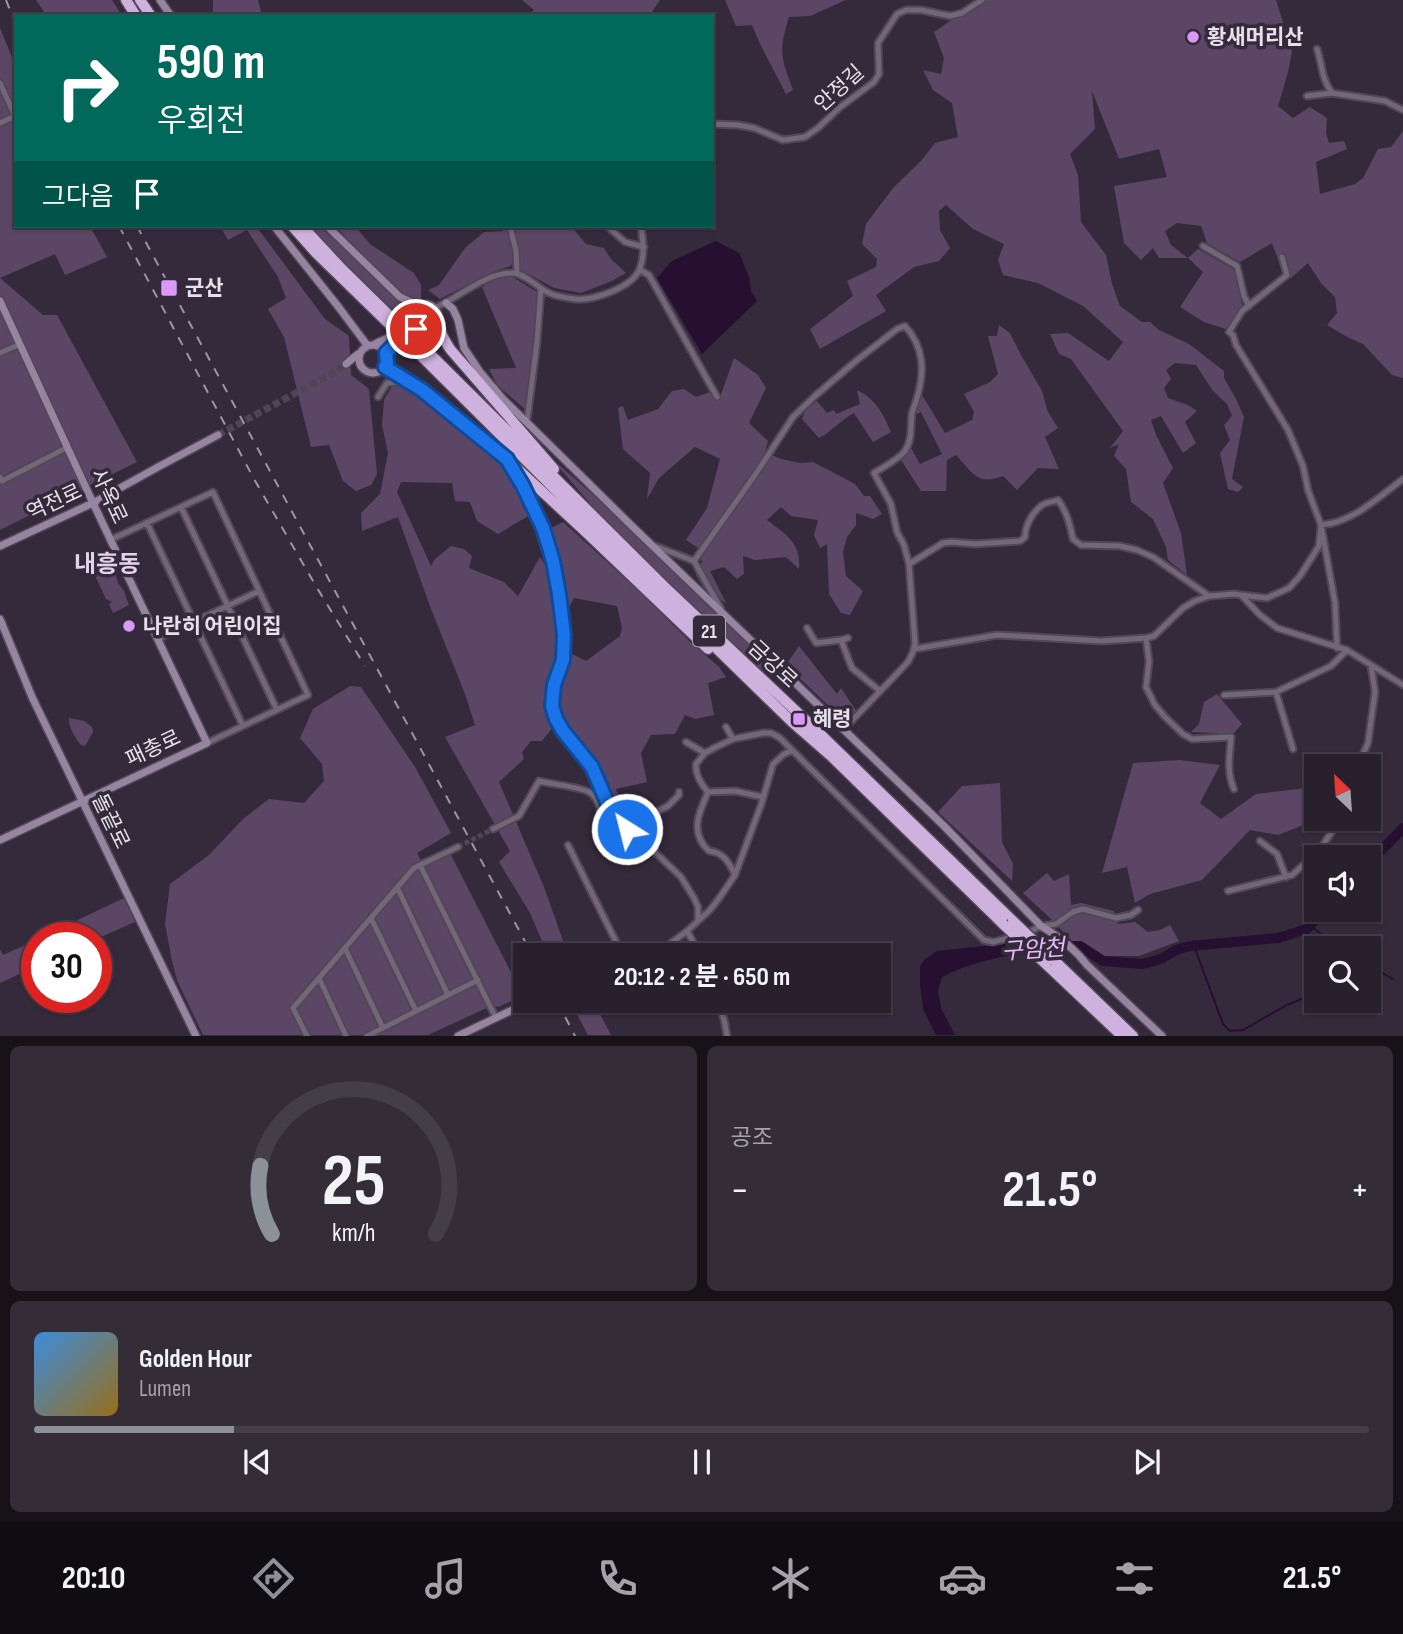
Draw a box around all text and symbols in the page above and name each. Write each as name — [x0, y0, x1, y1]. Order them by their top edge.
place label: 황새머리산 — [1207, 25, 1304, 50]
marker: 황새머리산 — [1185, 29, 1201, 45]
text: 590 m — [157, 34, 265, 93]
icon: right — [42, 42, 133, 133]
street label: 안정길 — [809, 60, 869, 117]
text: 우회전 — [157, 102, 245, 141]
icon: arrive — [128, 175, 166, 213]
text: 그다음 — [42, 182, 114, 213]
place label: 군산 — [185, 276, 224, 301]
marker: 군산 — [159, 278, 179, 298]
pin — [386, 299, 446, 359]
icon: arrive — [397, 310, 435, 348]
street label: 사옥로 — [85, 465, 132, 528]
street label: 역전로 — [23, 479, 86, 526]
district label: 내흥동 — [74, 550, 140, 579]
place label: 나란히 어린이집 — [143, 614, 282, 639]
road number: 21 — [693, 616, 725, 646]
marker: 나란히 어린이집 — [121, 618, 137, 634]
street label: 금강로 — [743, 635, 802, 693]
place label: 혜령 — [813, 707, 852, 732]
marker: 혜령 — [791, 711, 807, 727]
street label: 패총로 — [122, 725, 185, 772]
north arrow — [1304, 754, 1381, 831]
map controls — [1304, 754, 1381, 1013]
street label: 돌끝로 — [87, 790, 134, 853]
position arrow — [590, 792, 664, 866]
button: sound — [1304, 845, 1381, 922]
speed limit sign: 30 — [21, 922, 112, 1013]
water label: 구암천 — [1000, 934, 1069, 966]
button: search — [1304, 936, 1381, 1013]
text: 20:12 · 2 분 · 650 m — [614, 962, 790, 993]
text: 공조 — [731, 1124, 773, 1152]
text: 25 — [321, 1139, 385, 1227]
text: 21.5° — [1002, 1159, 1097, 1222]
text: − — [731, 1168, 749, 1213]
text: + — [1350, 1168, 1369, 1213]
text: km/h — [332, 1218, 375, 1249]
text: Golden Hour — [139, 1344, 252, 1375]
text: Lumen — [139, 1375, 191, 1403]
icon: previous — [238, 1443, 276, 1481]
icon: pause — [683, 1443, 721, 1481]
icon: next — [1128, 1443, 1166, 1481]
icon: directions — [249, 1554, 298, 1603]
icon: music — [421, 1554, 470, 1603]
icon: phone — [593, 1554, 642, 1603]
icon: climate — [766, 1554, 815, 1603]
icon: car — [938, 1554, 987, 1603]
icon: filters — [1110, 1554, 1159, 1603]
text: 20:10 — [62, 1559, 125, 1598]
text: 21.5° — [1283, 1559, 1341, 1598]

